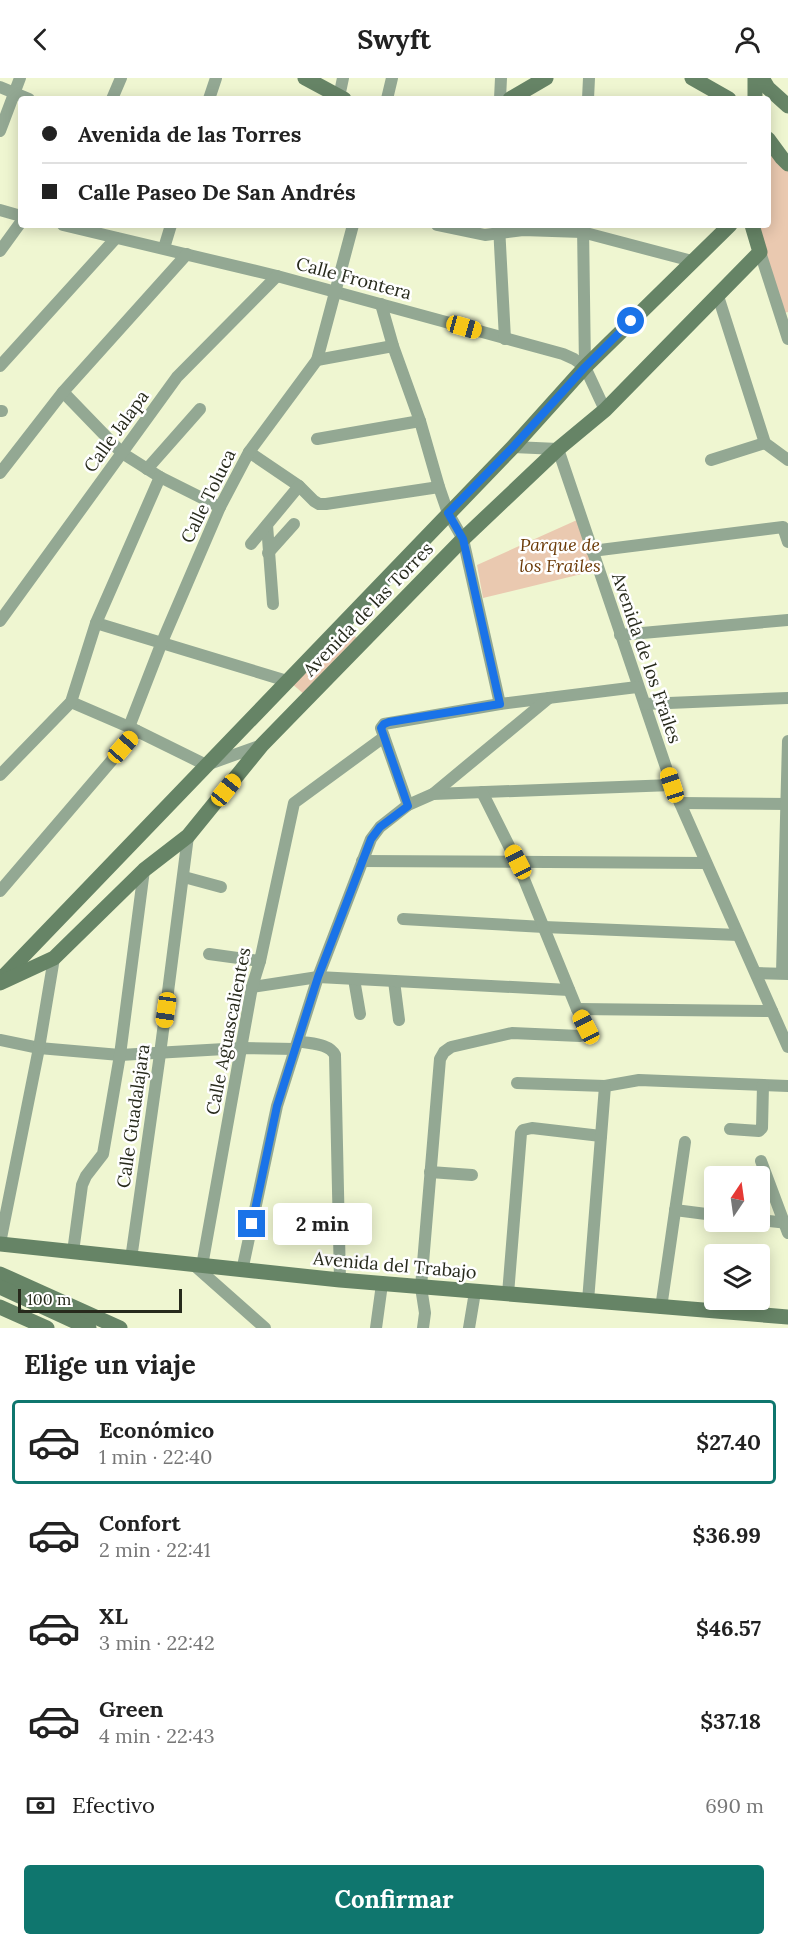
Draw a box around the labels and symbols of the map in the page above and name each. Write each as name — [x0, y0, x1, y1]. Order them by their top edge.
street label: Calle Frontera — [294, 252, 414, 304]
route start — [617, 307, 644, 334]
car — [444, 313, 484, 341]
street label: Calle Jalapa — [78, 385, 154, 477]
street label: Calle Toluca — [175, 445, 241, 547]
park label: Parque de los Frailes — [519, 533, 601, 577]
street label: Avenida de las Torres — [297, 537, 438, 682]
street label: Avenida de los Frailes — [607, 569, 687, 746]
car — [104, 728, 142, 766]
car — [658, 765, 686, 805]
car — [208, 770, 244, 810]
car — [502, 842, 534, 882]
street label: Calle Aguascalientes — [200, 945, 256, 1117]
car — [155, 991, 177, 1029]
car — [570, 1007, 602, 1047]
street label: Calle Guadalajara — [112, 1043, 154, 1189]
north arrow — [704, 1166, 770, 1232]
callout: 2 min — [273, 1203, 372, 1245]
route end — [238, 1210, 265, 1237]
street label: Avenida del Trabajo — [311, 1246, 478, 1284]
scale bar — [18, 1286, 182, 1314]

